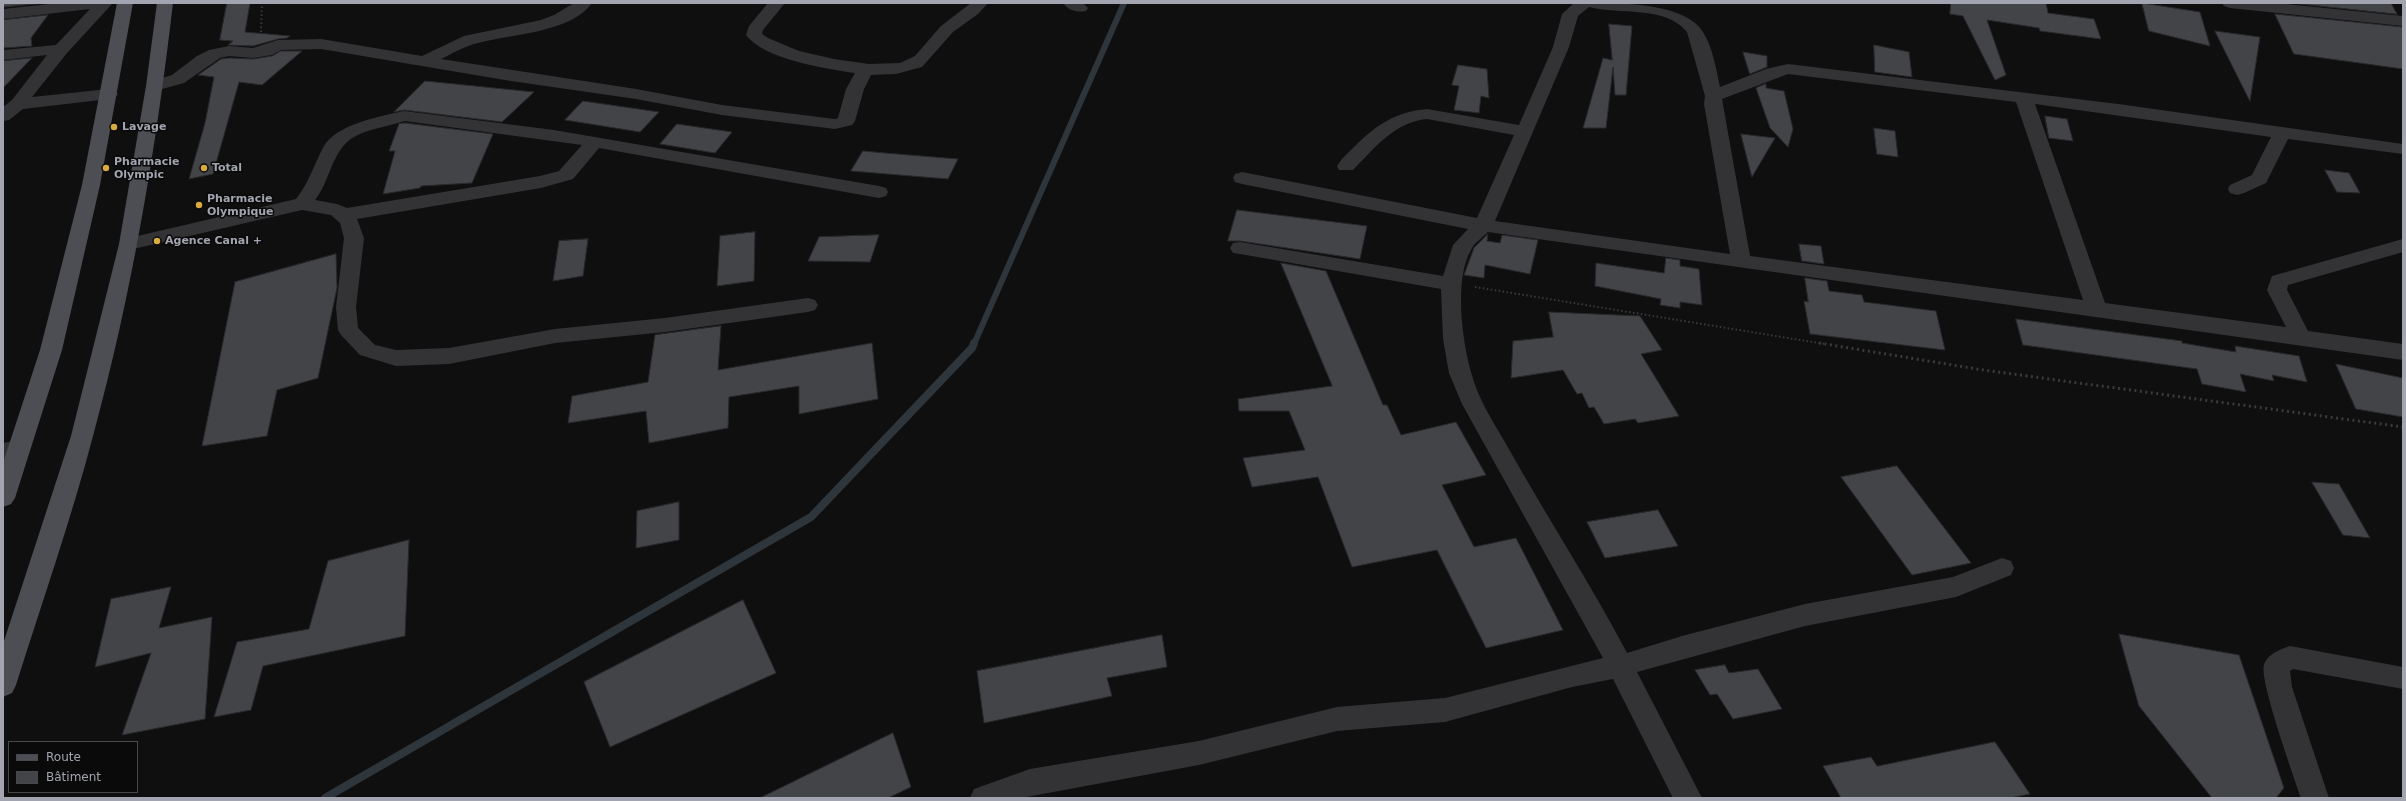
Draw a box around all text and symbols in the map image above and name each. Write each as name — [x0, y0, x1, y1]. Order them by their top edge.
place label: Lavage — [122, 120, 166, 134]
marker: Lavage — [109, 122, 119, 132]
place label: Pharmacie Olympic — [114, 155, 179, 181]
place label: Total — [212, 161, 242, 175]
marker: Pharmacie Olympic — [101, 163, 111, 173]
marker: Total — [199, 163, 209, 173]
place label: Pharmacie Olympique — [207, 192, 274, 218]
marker: Pharmacie Olympique — [194, 200, 204, 210]
place label: Agence Canal + — [165, 234, 262, 248]
marker: Agence Canal + — [152, 236, 162, 246]
legend — [8, 741, 138, 793]
text: Route — [46, 750, 81, 764]
text: Bâtiment — [46, 770, 101, 784]

